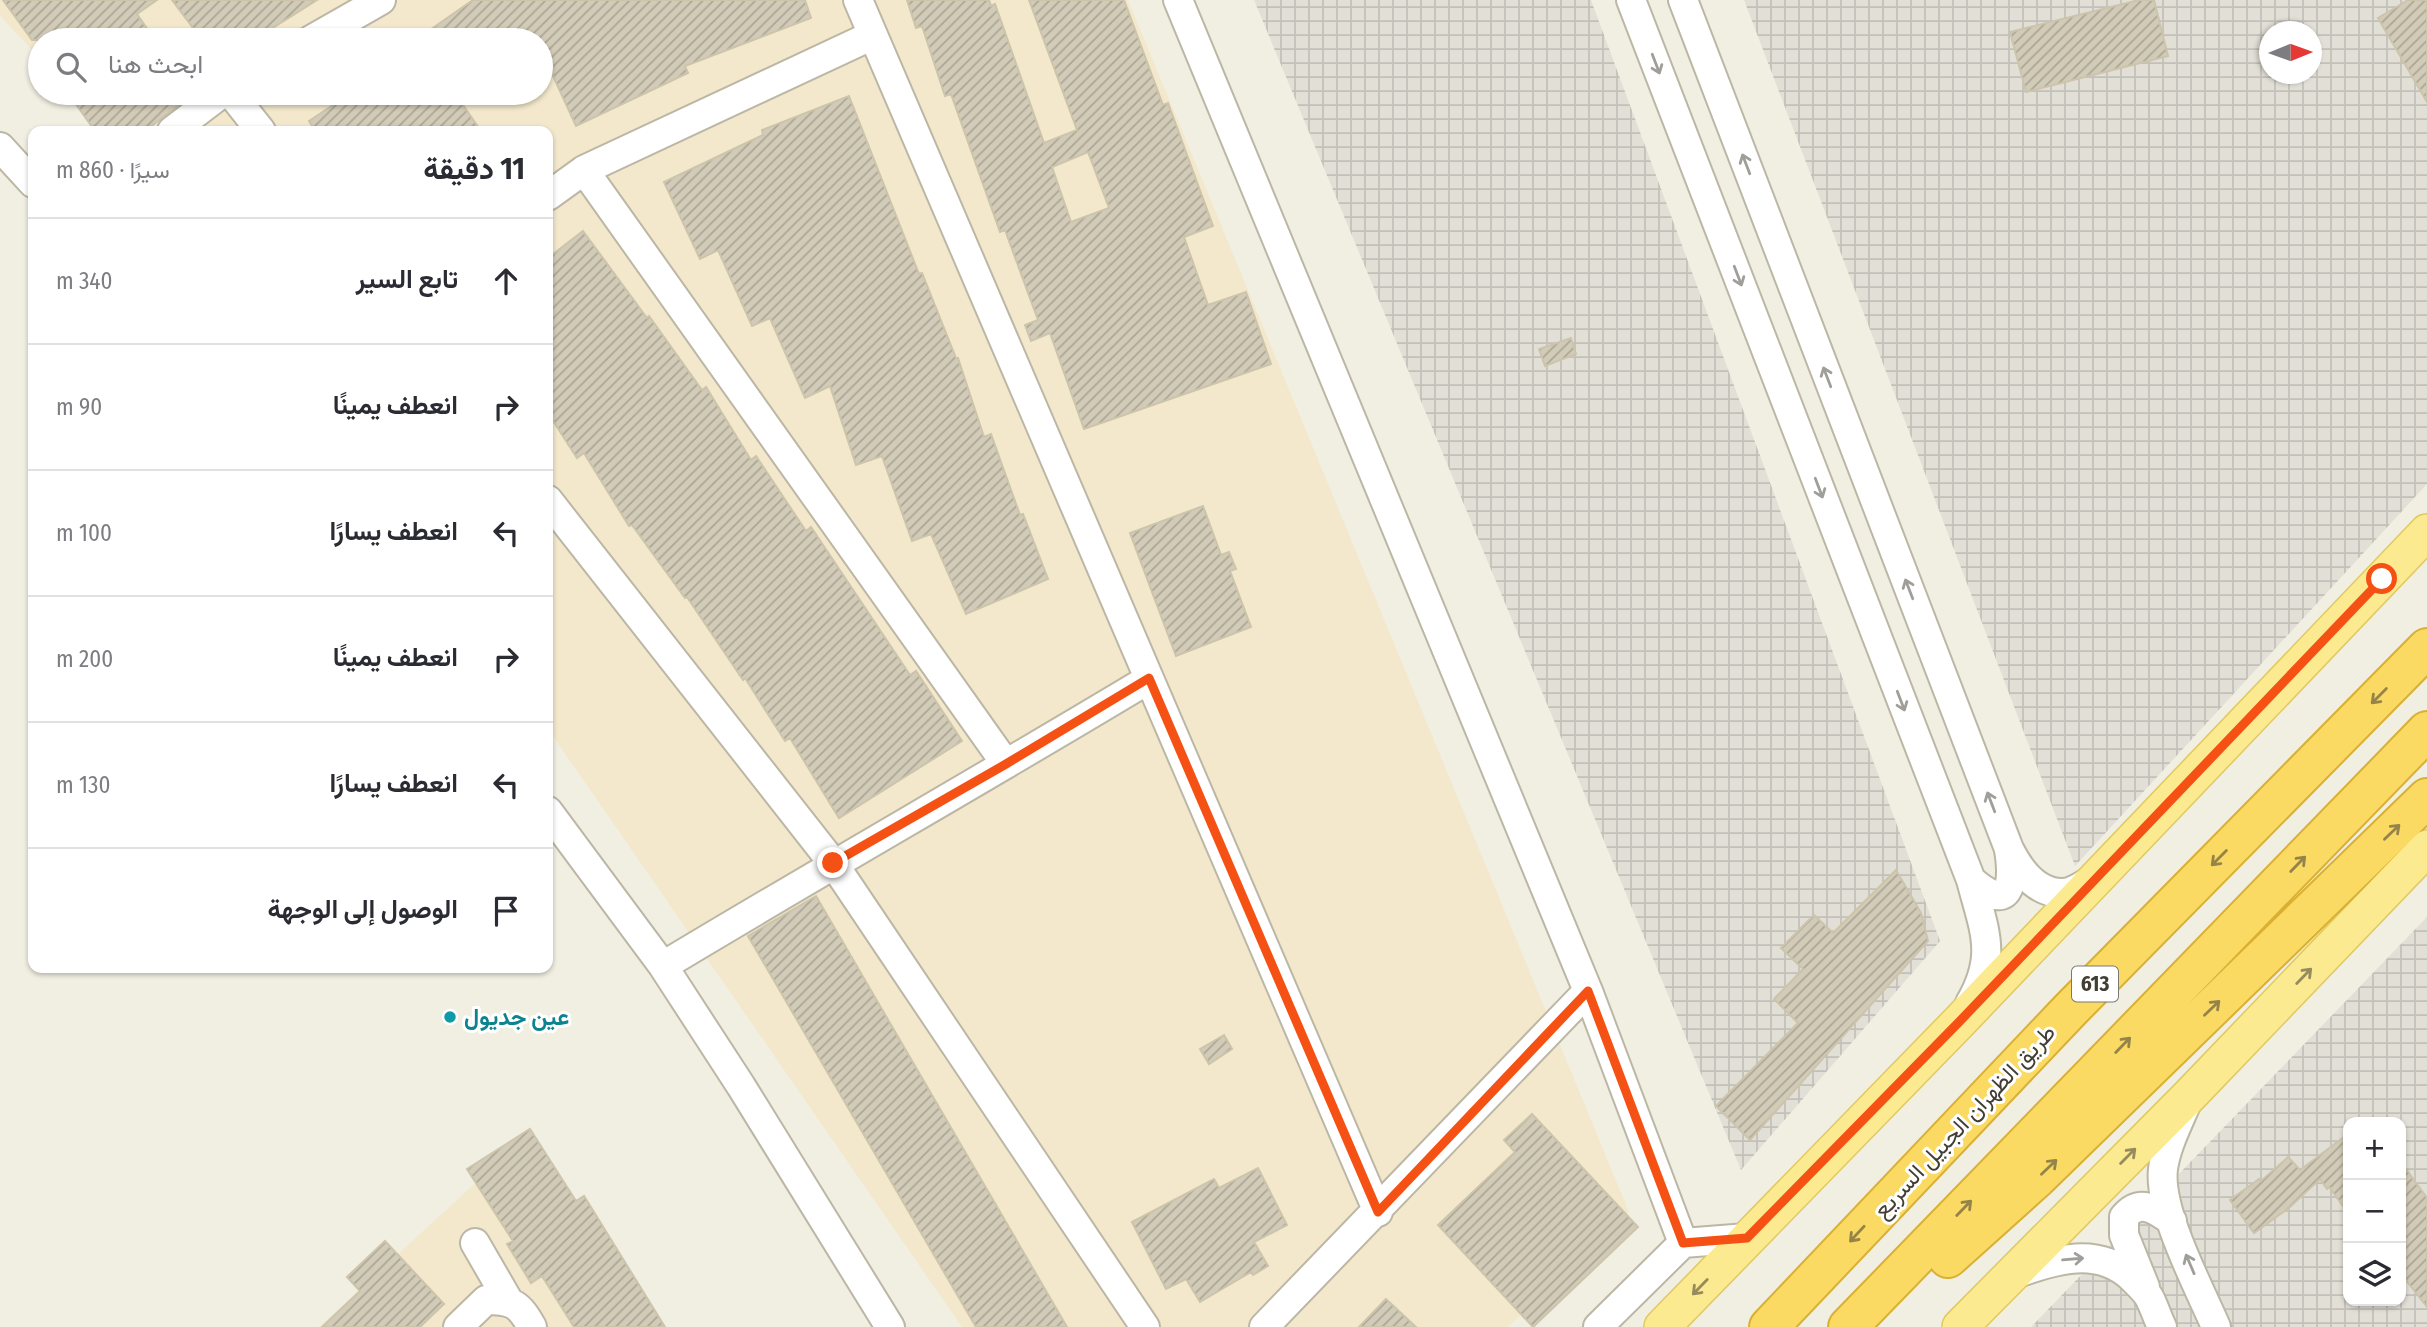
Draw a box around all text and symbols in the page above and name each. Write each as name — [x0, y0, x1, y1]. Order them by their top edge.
north arrow — [2259, 21, 2322, 84]
search box — [28, 28, 553, 105]
icon: search — [52, 48, 90, 86]
text: ابحث هنا — [108, 49, 203, 80]
one-way arrow — [1650, 52, 1663, 74]
text: 11 دقيقة — [423, 151, 525, 187]
one-way arrow — [1738, 154, 1751, 176]
text: سيرًا · 860 m — [56, 156, 170, 184]
icon: ahead — [487, 262, 525, 300]
text: تابع السير — [356, 264, 458, 295]
one-way arrow — [1732, 265, 1745, 286]
text: 340 m — [56, 267, 112, 295]
one-way arrow — [1820, 366, 1833, 388]
icon: right — [487, 388, 525, 426]
text: انعطف يمينًا — [333, 390, 458, 421]
text: 90 m — [56, 393, 102, 421]
one-way arrow — [1814, 477, 1827, 499]
icon: left — [487, 514, 525, 552]
text: انعطف يسارًا — [330, 516, 458, 547]
text: 100 m — [56, 519, 112, 547]
route start — [2366, 563, 2397, 594]
one-way arrow — [1902, 579, 1914, 601]
icon: right — [487, 640, 525, 678]
text: انعطف يمينًا — [333, 642, 458, 673]
text: 200 m — [56, 645, 113, 673]
one-way arrow — [2371, 688, 2388, 705]
one-way arrow — [1896, 689, 1909, 711]
icon: left — [487, 766, 525, 804]
text: انعطف يسارًا — [330, 768, 458, 799]
text: 130 m — [56, 771, 110, 799]
one-way arrow — [1983, 791, 1996, 813]
one-way arrow — [2383, 824, 2400, 841]
route end — [817, 847, 848, 878]
one-way arrow — [2211, 849, 2228, 866]
one-way arrow — [2290, 856, 2307, 873]
icon: arrive — [487, 892, 525, 930]
text: الوصول إلى الوجهة — [267, 894, 458, 925]
road number: 613 — [2072, 967, 2118, 1002]
one-way arrow — [2296, 968, 2313, 985]
one-way arrow — [2203, 1000, 2220, 1017]
place label: عين جديول — [464, 1003, 569, 1032]
marker: عين جديول — [442, 1009, 458, 1025]
street label: طريق الظهران الجبيل السريع — [1867, 1018, 2063, 1225]
one-way arrow — [2114, 1036, 2131, 1053]
map controls — [2343, 1117, 2406, 1306]
button: + — [2343, 1117, 2406, 1180]
one-way arrow — [2119, 1148, 2136, 1165]
one-way arrow — [2040, 1159, 2057, 1176]
button: − — [2343, 1180, 2406, 1243]
one-way arrow — [1956, 1200, 1973, 1217]
one-way arrow — [1849, 1225, 1866, 1242]
button: layers — [2343, 1243, 2406, 1306]
one-way arrow — [2061, 1252, 2084, 1265]
one-way arrow — [2182, 1254, 2195, 1275]
one-way arrow — [1692, 1278, 1709, 1295]

